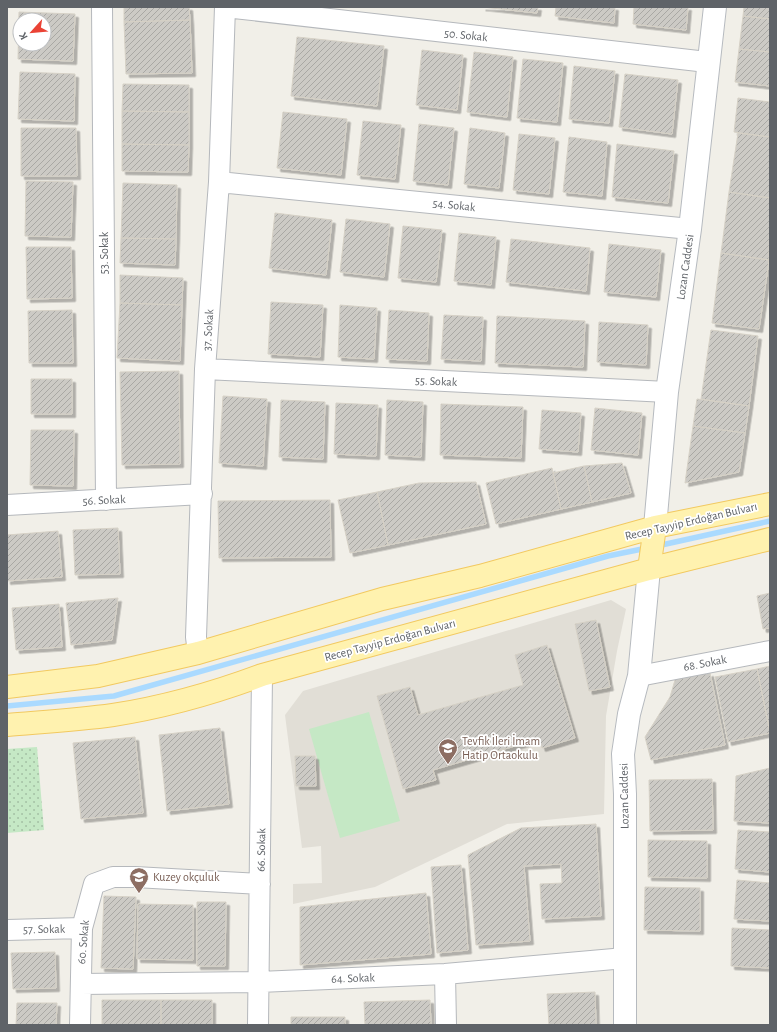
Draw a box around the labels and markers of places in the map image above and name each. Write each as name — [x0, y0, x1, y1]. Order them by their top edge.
place label: Tevfik İleri İmam Hatip Ortaokulu — [462, 734, 540, 761]
school or university icon: Tevfik İleri İmam Hatip Ortaokulu — [437, 737, 459, 765]
school or university icon: Kuzey okçuluk — [128, 866, 150, 894]
place label: Kuzey okçuluk — [153, 871, 220, 884]

